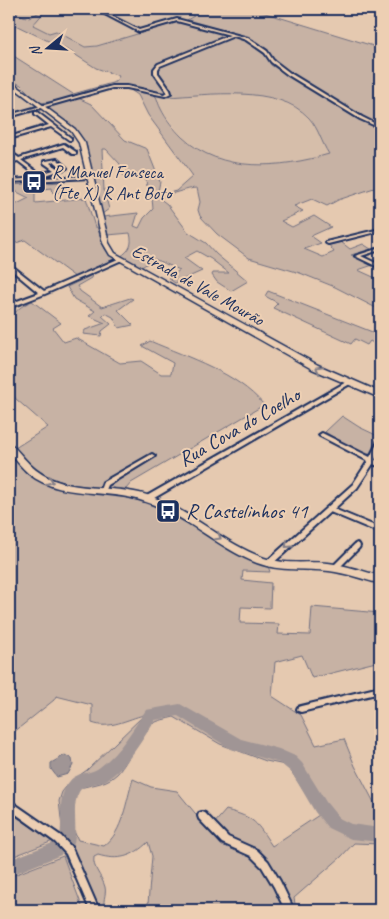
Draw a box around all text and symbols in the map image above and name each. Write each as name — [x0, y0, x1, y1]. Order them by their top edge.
north arrow — [22, 22, 72, 72]
text: N — [26, 43, 46, 59]
place label: R Manuel Fonseca (Fte X) R Ant Boto — [52, 161, 173, 204]
bus stop icon: R Manuel Fonseca (Fte X) R Ant Boto — [21, 169, 47, 195]
street label: Estrada de Vale Mourão — [128, 240, 269, 331]
one-way arrow — [315, 365, 324, 375]
street label: Rua Cova do Coelho — [174, 380, 307, 472]
one-way arrow — [45, 475, 54, 486]
bus stop icon: R Castelinhos 41 — [155, 498, 181, 524]
place label: R Castelinhos 41 — [186, 498, 309, 524]
one-way arrow — [213, 531, 222, 541]
one-way arrow — [285, 539, 294, 548]

